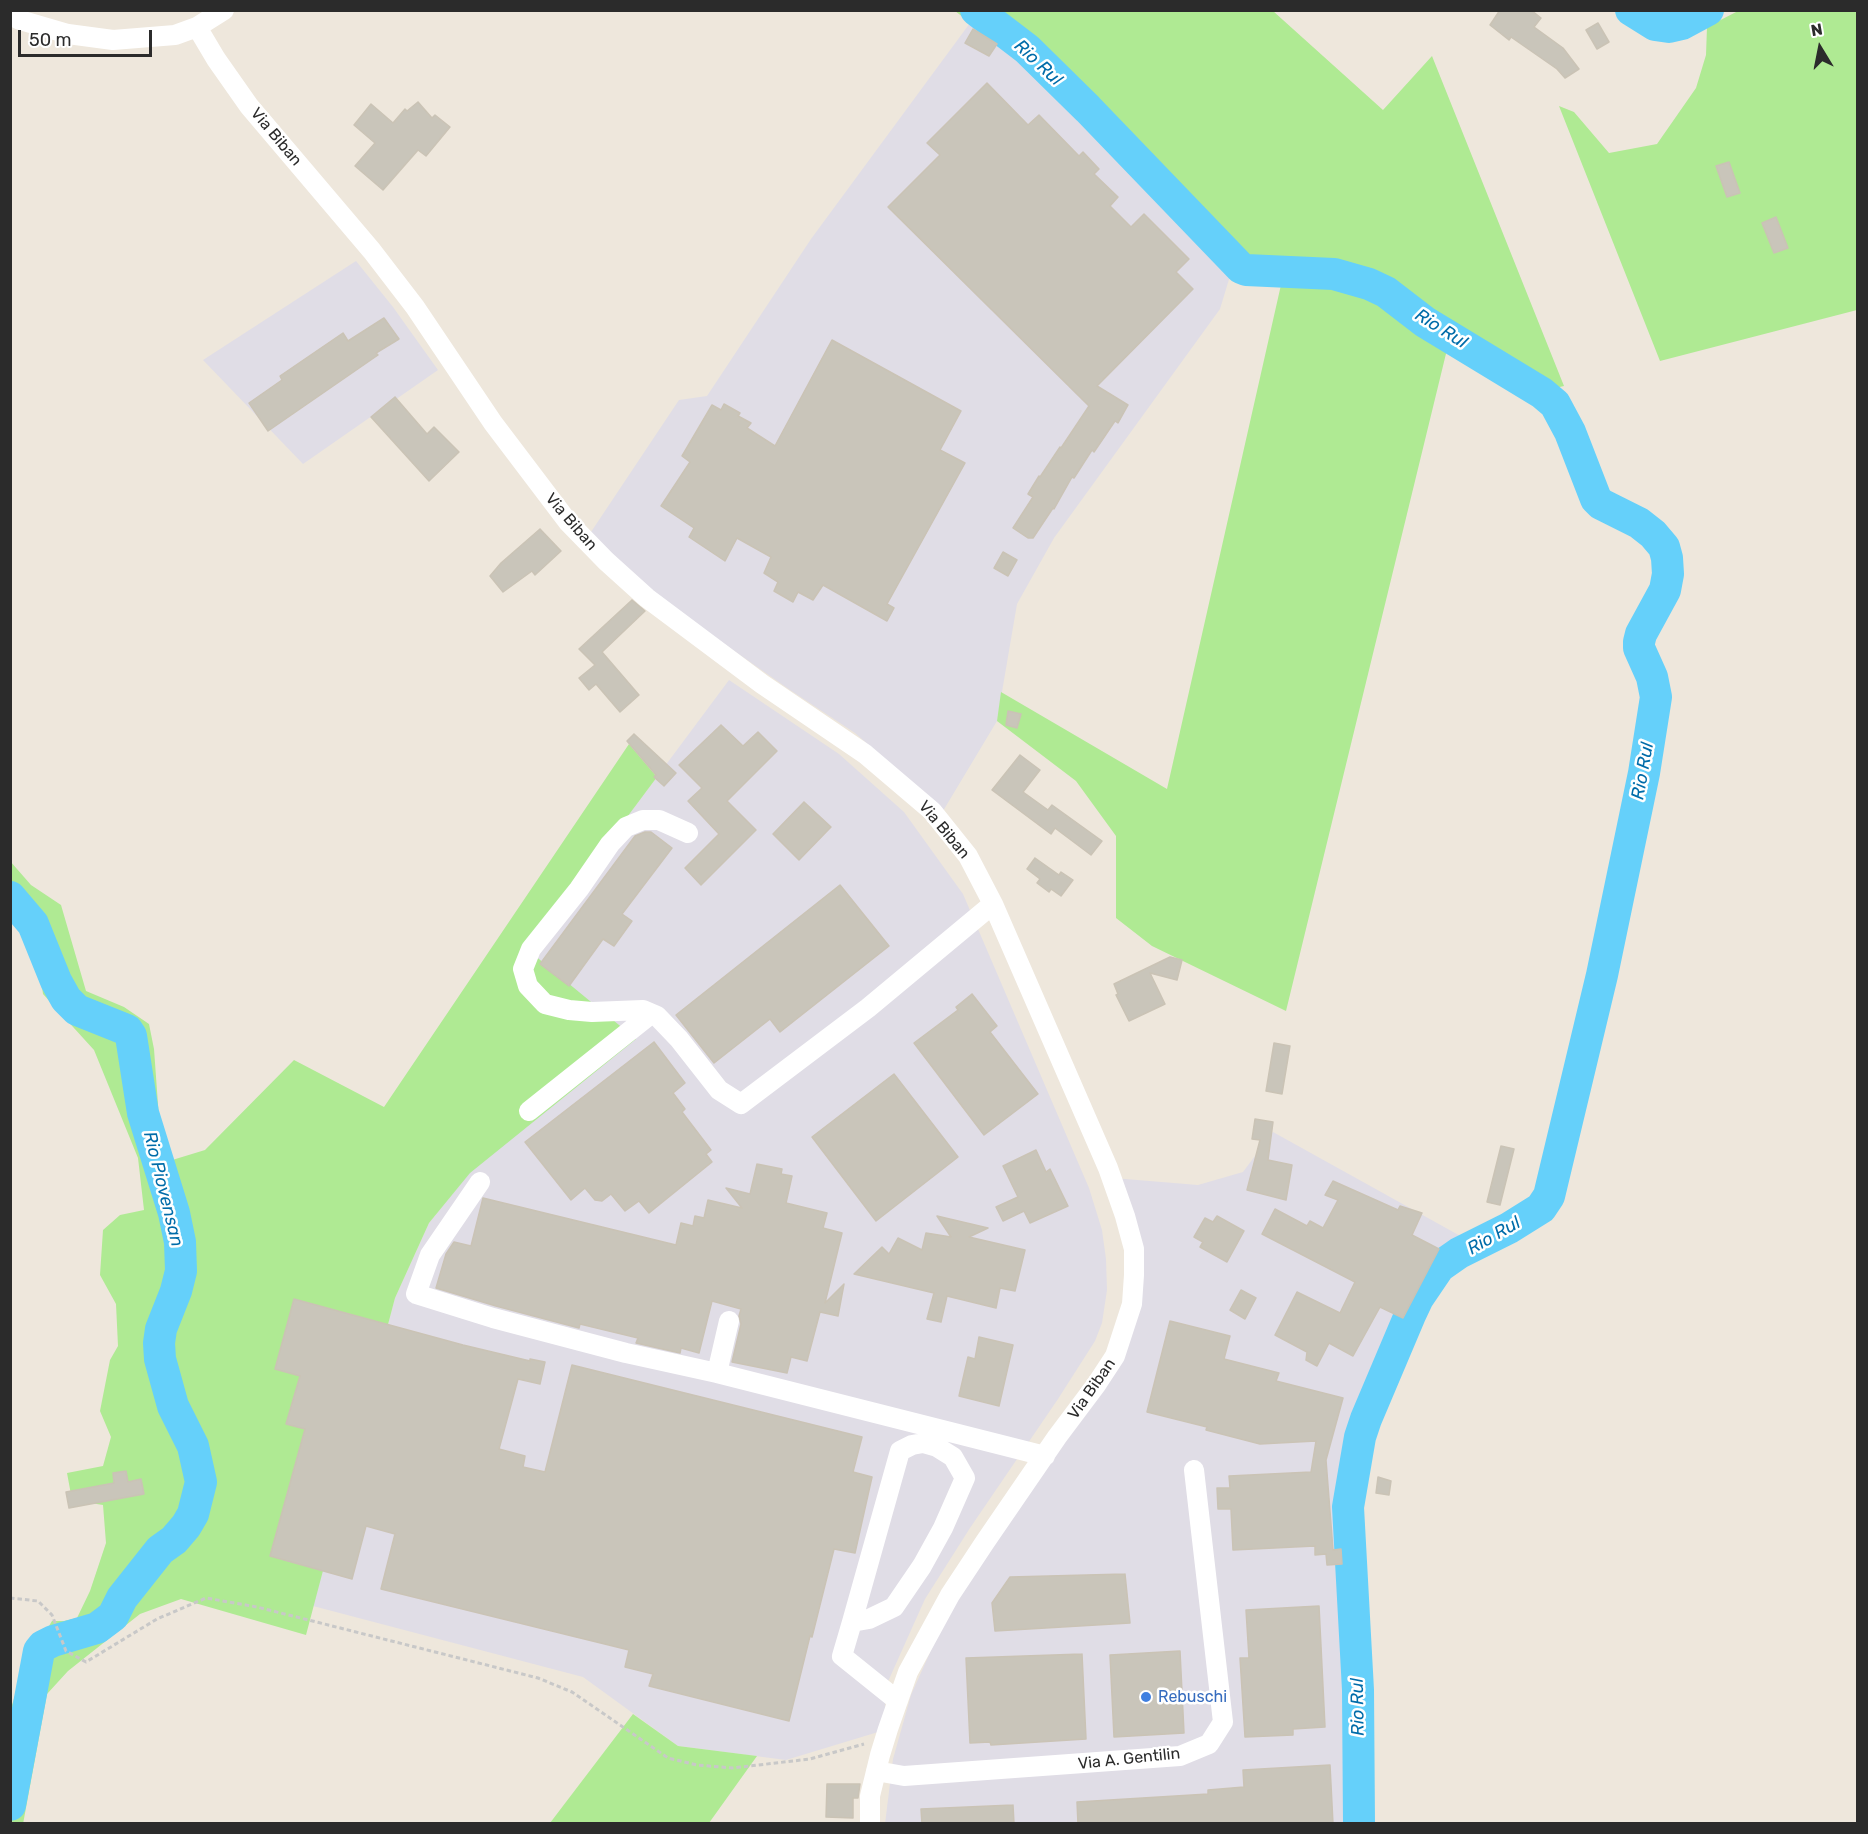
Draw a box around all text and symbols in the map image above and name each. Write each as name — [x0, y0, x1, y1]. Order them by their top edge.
scale bar — [21, 18, 154, 56]
north arrow — [1790, 18, 1850, 78]
text: N — [1809, 19, 1824, 40]
text: 50 m — [29, 29, 72, 51]
water label: Rio Rul — [1009, 35, 1067, 91]
street label: Via Biban — [246, 104, 306, 170]
water label: Rio Rul — [1411, 304, 1471, 354]
street label: Via Biban — [541, 489, 601, 555]
water label: Rio Rul — [1627, 741, 1659, 801]
street label: Via Biban — [914, 797, 974, 863]
water label: Rio Piovensan — [138, 1129, 188, 1249]
water label: Rio Rul — [1463, 1212, 1525, 1260]
street label: Via Biban — [1064, 1355, 1120, 1423]
water label: Rio Rul — [1347, 1678, 1369, 1736]
place label: Rebuschi — [1158, 1687, 1227, 1707]
marker: Rebuschi — [1139, 1690, 1153, 1704]
street label: Via A. Gentilin — [1077, 1744, 1181, 1774]

